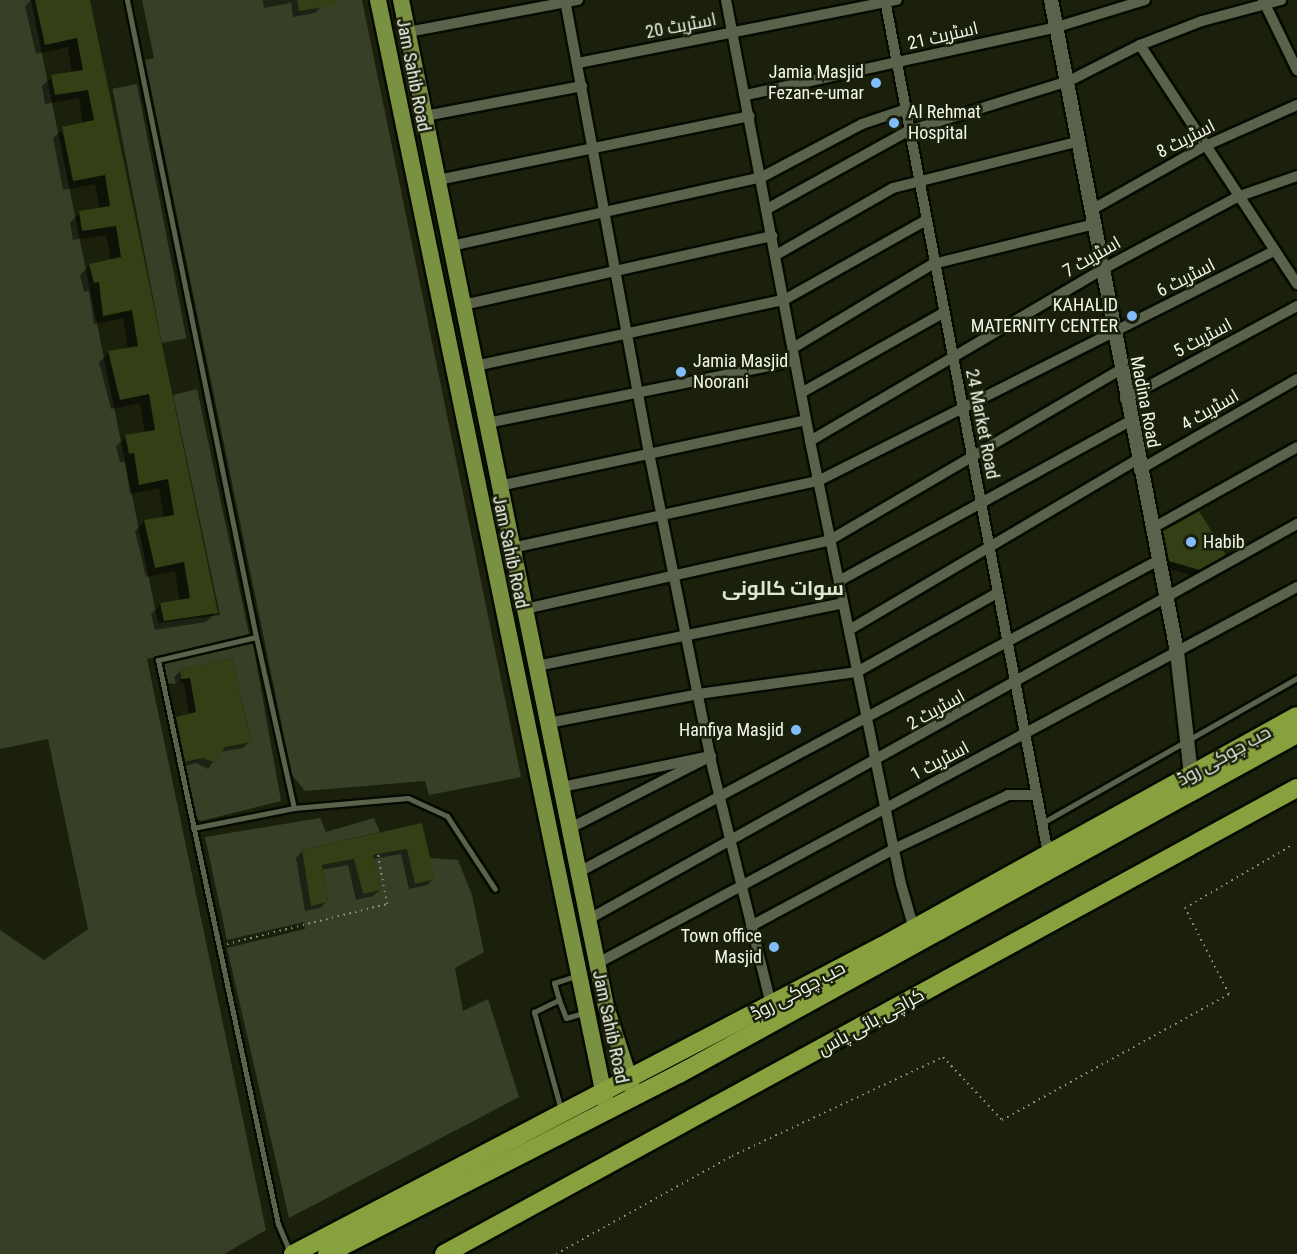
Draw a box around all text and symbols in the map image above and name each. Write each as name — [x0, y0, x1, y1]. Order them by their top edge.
street label: اسٹریٹ 20 — [644, 9, 718, 43]
street label: Jam Sahib Road — [391, 17, 435, 133]
street label: اسٹریٹ 21 — [906, 17, 980, 55]
place label: Jamia Masjid Fezan-e-umar — [768, 62, 864, 104]
marker: Jamia Masjid Fezan-e-umar — [869, 76, 883, 90]
place label: Al Rehmat Hospital — [908, 102, 981, 144]
marker: Al Rehmat Hospital — [885, 114, 903, 132]
street label: اسٹریٹ 8 — [1153, 115, 1219, 163]
street label: اسٹریٹ 7 — [1059, 232, 1125, 282]
street label: اسٹریٹ 6 — [1153, 254, 1219, 302]
place label: KAHALID MATERNITY CENTER — [971, 295, 1118, 338]
marker: KAHALID MATERNITY CENTER — [1123, 307, 1141, 325]
street label: اسٹریٹ 5 — [1170, 314, 1236, 362]
place label: Jamia Masjid Noorani — [693, 351, 788, 394]
street label: Madina Road — [1126, 354, 1164, 450]
marker: Jamia Masjid Noorani — [674, 365, 688, 379]
street label: 24 Market Road — [961, 367, 1003, 481]
street label: اسٹریٹ 4 — [1177, 385, 1243, 435]
street label: Jam Sahib Road — [487, 494, 533, 610]
place label: Habib — [1203, 531, 1245, 553]
marker: Habib — [1184, 535, 1198, 549]
district label: سوات کالونی — [722, 576, 844, 600]
street label: اسٹریٹ 2 — [903, 685, 969, 735]
place label: Hanfiya Masjid — [679, 719, 784, 741]
street label: حب چوکی روڈ — [1173, 721, 1275, 791]
marker: Hanfiya Masjid — [789, 723, 803, 737]
street label: اسٹریٹ 1 — [907, 737, 973, 785]
place label: Town office Masjid — [681, 926, 762, 968]
marker: Town office Masjid — [767, 940, 781, 954]
street label: حب چوکی روڈ — [747, 957, 849, 1025]
street label: Jam Sahib Road — [587, 969, 633, 1085]
street label: کراچی بائی پاس — [814, 984, 928, 1060]

